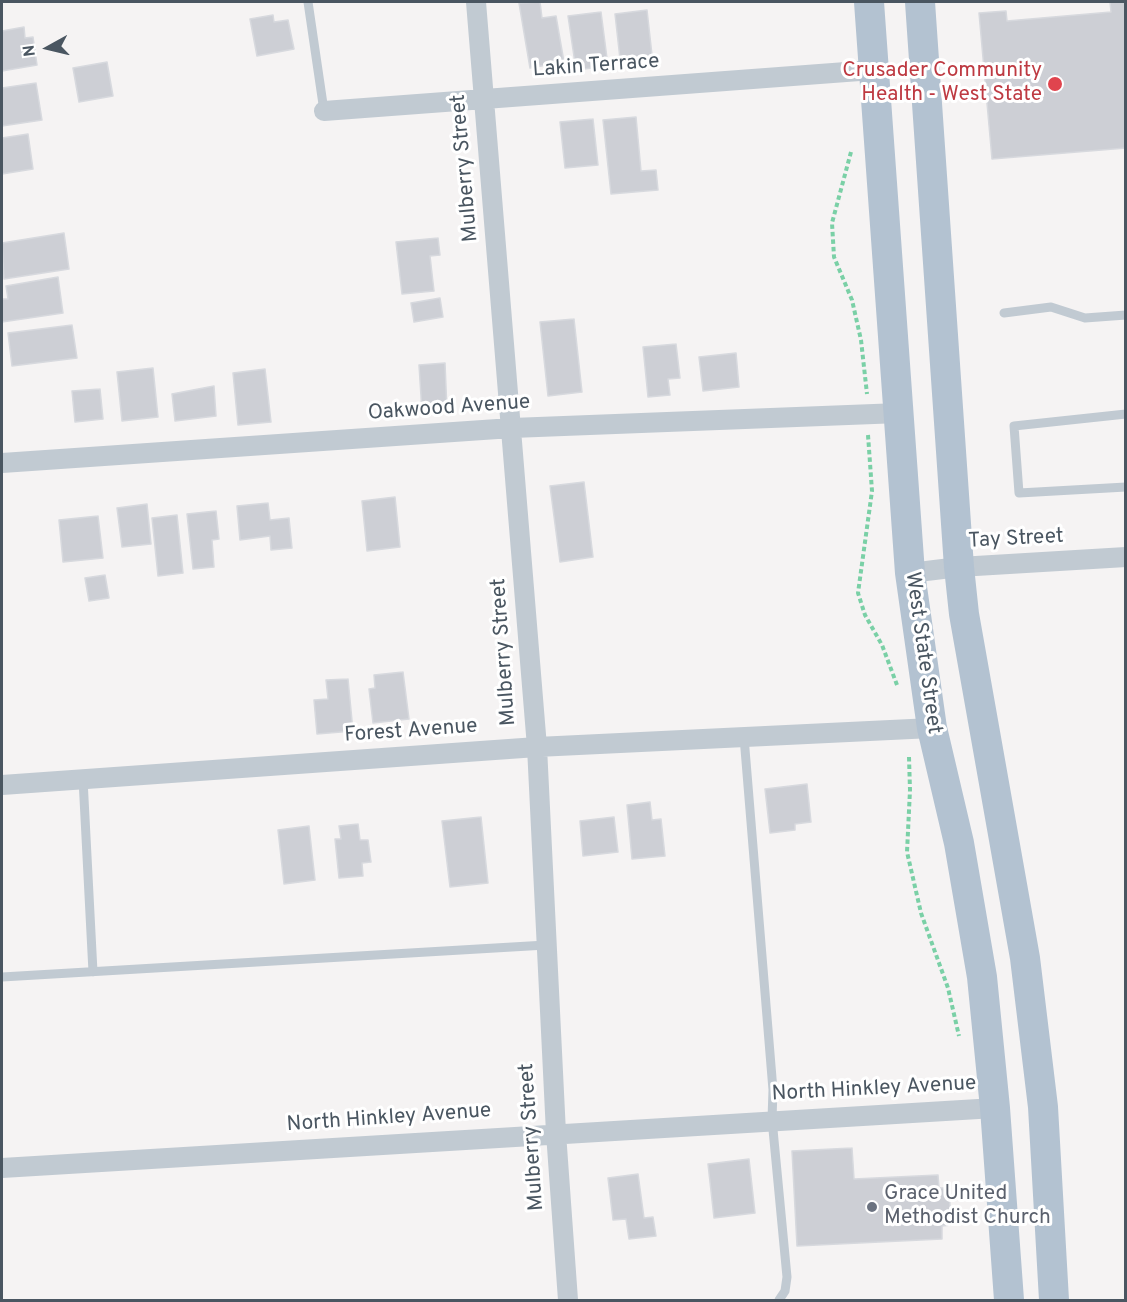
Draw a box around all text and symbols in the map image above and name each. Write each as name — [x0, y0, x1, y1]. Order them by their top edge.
north arrow — [18, 18, 78, 78]
text: N — [19, 43, 41, 58]
street label: Lakin Terrace — [532, 50, 660, 84]
place label: Crusader Community Health - West State — [842, 59, 1042, 109]
marker: Crusader Community Health - West State — [1046, 75, 1064, 93]
street label: Mulberry Street — [447, 93, 485, 243]
street label: Oakwood Avenue — [367, 391, 531, 427]
street label: Tay Street — [968, 525, 1064, 555]
street label: West State Street — [898, 570, 946, 736]
street label: Mulberry Street — [487, 577, 523, 727]
street label: Forest Avenue — [344, 715, 478, 749]
street label: Mulberry Street — [515, 1062, 551, 1212]
street label: North Hinkley Avenue — [771, 1072, 977, 1108]
street label: North Hinkley Avenue — [286, 1099, 492, 1139]
place label: Grace United Methodist Church — [884, 1182, 1051, 1232]
marker: Grace United Methodist Church — [865, 1200, 879, 1214]

